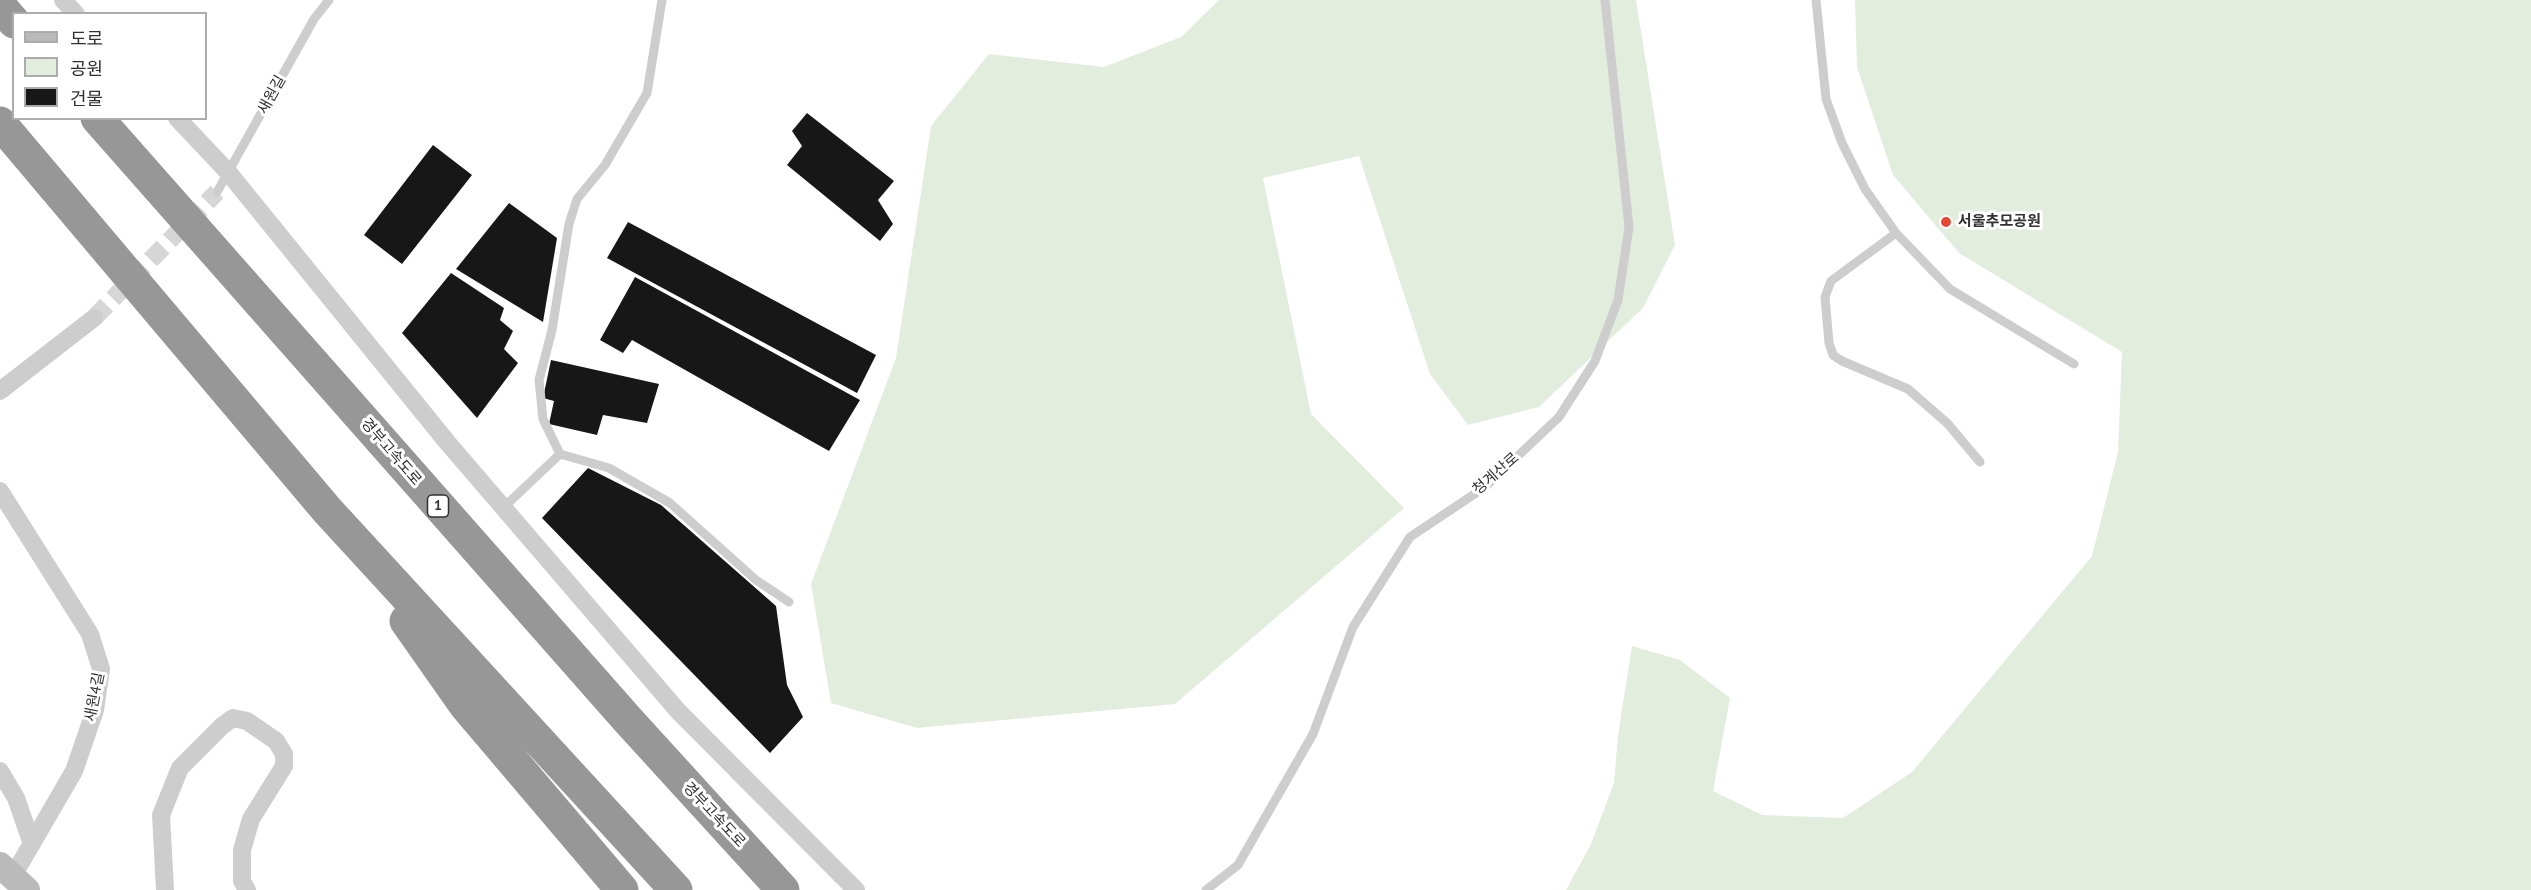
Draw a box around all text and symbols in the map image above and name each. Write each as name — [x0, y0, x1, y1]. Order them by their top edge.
legend — [12, 12, 207, 120]
text: 도로 — [70, 27, 103, 50]
text: 공원 — [70, 57, 103, 80]
street label: 새원길 — [254, 73, 290, 117]
text: 건물 — [70, 87, 103, 110]
place label: 서울추모공원 — [1958, 213, 2041, 231]
marker: 서울추모공원 — [1939, 215, 1953, 229]
street label: 경부고속도로 — [357, 415, 425, 489]
street label: 청계산로 — [1469, 449, 1523, 499]
road number: 1 — [428, 495, 448, 517]
street label: 새원4길 — [81, 671, 109, 723]
street label: 경부고속도로 — [679, 779, 749, 851]

